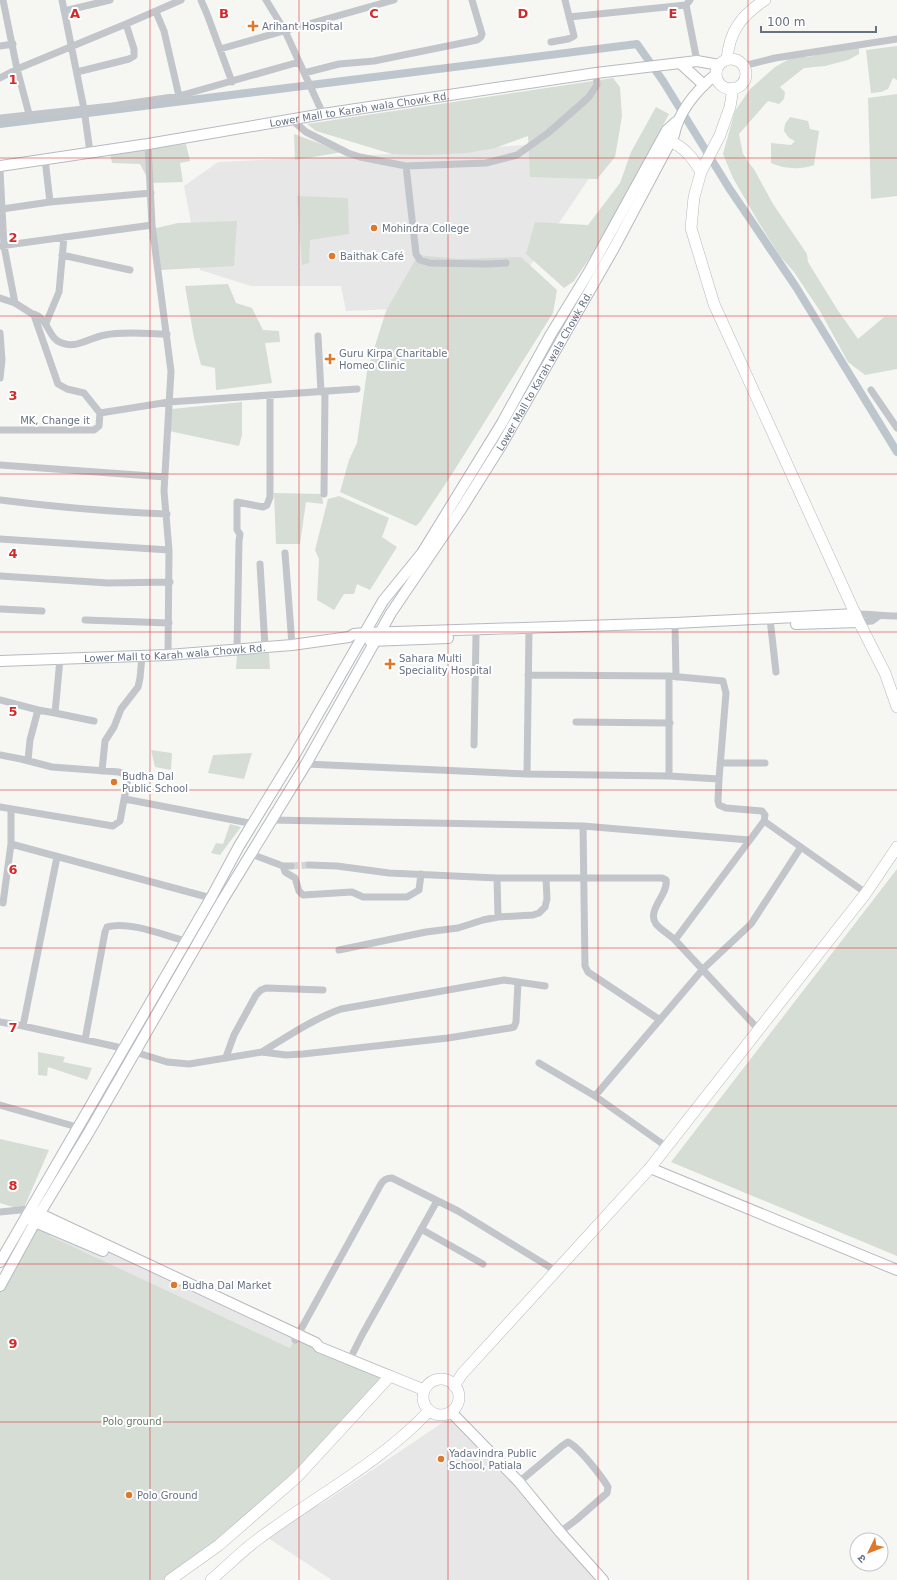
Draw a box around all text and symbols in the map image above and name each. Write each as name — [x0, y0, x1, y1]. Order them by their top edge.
text: A — [70, 6, 80, 21]
text: B — [219, 6, 229, 21]
text: C — [369, 6, 379, 21]
text: D — [518, 6, 529, 21]
text: E — [669, 6, 677, 21]
scale bar — [761, 8, 876, 34]
text: 100 m — [767, 15, 805, 29]
marker: Arihant Hospital — [247, 20, 259, 32]
place label: Arihant Hospital — [262, 21, 342, 32]
text: 1 — [8, 72, 18, 87]
street label: Lower Mall to Karah wala Chowk Rd. — [269, 90, 450, 129]
marker: Mohindra College — [369, 223, 379, 233]
place label: Mohindra College — [382, 223, 469, 234]
text: 2 — [8, 230, 18, 245]
marker: Baithak Café — [327, 251, 337, 261]
place label: Baithak Café — [340, 251, 404, 262]
street label: Lower Mall to Karah wala Chowk Rd. — [494, 289, 594, 453]
place label: Guru Kirpa Charitable Homeo Clinic — [339, 348, 447, 371]
marker: Guru Kirpa Charitable Homeo Clinic — [324, 353, 336, 365]
text: 3 — [8, 388, 18, 403]
street label: MK, Change it — [20, 415, 90, 426]
text: 4 — [8, 546, 18, 561]
street label: Lower Mall to Karah wala Chowk Rd. — [84, 642, 266, 663]
place label: Sahara Multi Speciality Hospital — [399, 653, 492, 676]
marker: Sahara Multi Speciality Hospital — [384, 658, 396, 670]
text: 5 — [8, 704, 18, 719]
place label: Budha Dal Public School — [122, 771, 188, 794]
marker: Budha Dal Public School — [109, 777, 119, 787]
text: 6 — [8, 862, 18, 877]
text: 7 — [8, 1020, 18, 1035]
text: 8 — [8, 1178, 18, 1193]
marker: Budha Dal Market — [169, 1280, 179, 1290]
place label: Budha Dal Market — [182, 1280, 271, 1291]
text: 9 — [8, 1336, 18, 1351]
park label: Polo ground — [102, 1416, 162, 1427]
place label: Yadavindra Public School, Patiala — [448, 1448, 537, 1471]
marker: Yadavindra Public School, Patiala — [436, 1454, 446, 1464]
marker: Polo Ground — [124, 1490, 134, 1500]
place label: Polo Ground — [137, 1490, 198, 1501]
north arrow — [849, 1532, 889, 1572]
text: उ — [855, 1551, 869, 1565]

